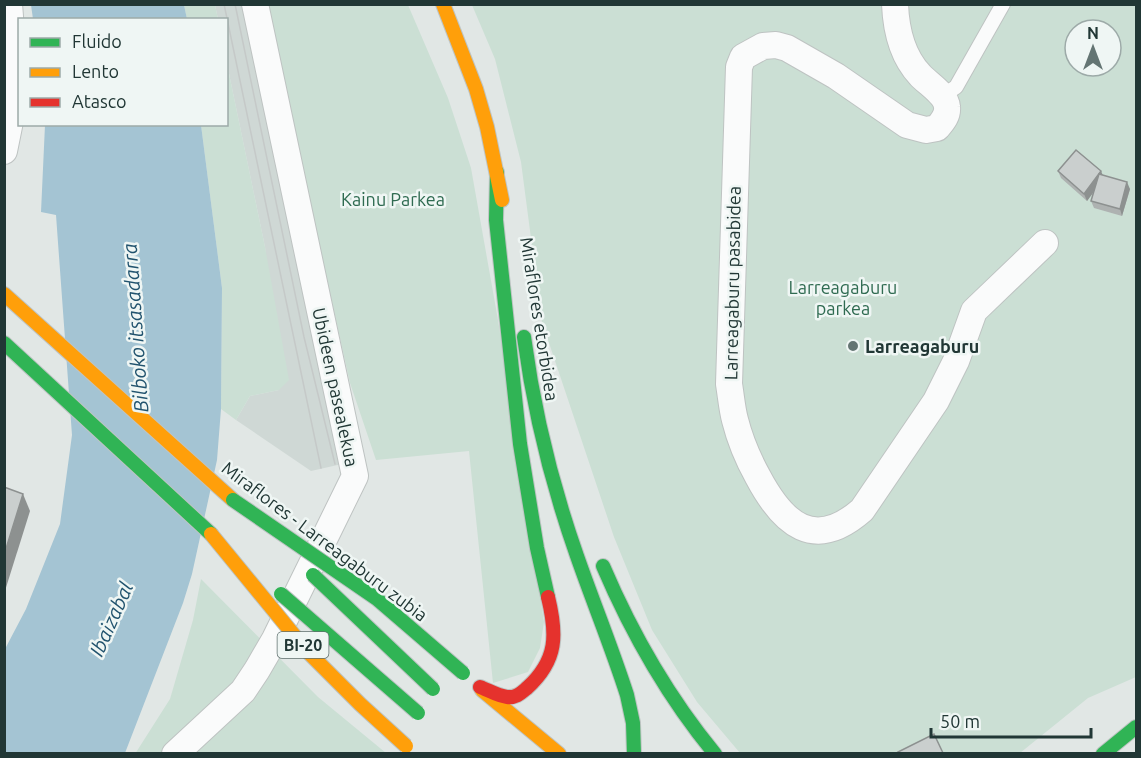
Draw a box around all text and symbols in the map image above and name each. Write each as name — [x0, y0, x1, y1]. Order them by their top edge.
legend — [18, 18, 228, 126]
north arrow — [1063, 18, 1123, 78]
text: N — [1087, 24, 1099, 42]
text: Fluido — [72, 31, 122, 51]
text: Lento — [72, 61, 119, 81]
text: Atasco — [72, 91, 127, 111]
street label: Larreagaburu pasabidea — [720, 186, 744, 380]
park label: Kainu Parkea — [341, 189, 445, 209]
street label: Miraflores etorbidea — [517, 236, 563, 402]
water label: Bilboko itsasadarra — [118, 243, 152, 413]
park label: Larreagaburu parkea — [789, 277, 897, 318]
street label: Ubideen pasealekua — [309, 306, 363, 468]
place label: Larreagaburu — [865, 336, 979, 356]
marker: Larreagaburu — [846, 339, 860, 353]
street label: Miraflores - Larreagaburu zubia — [218, 457, 432, 625]
water label: Ibaizabal — [84, 578, 138, 660]
road number: BI-20 — [278, 632, 328, 658]
scale bar — [931, 701, 1092, 739]
text: 50 m — [940, 711, 980, 731]

